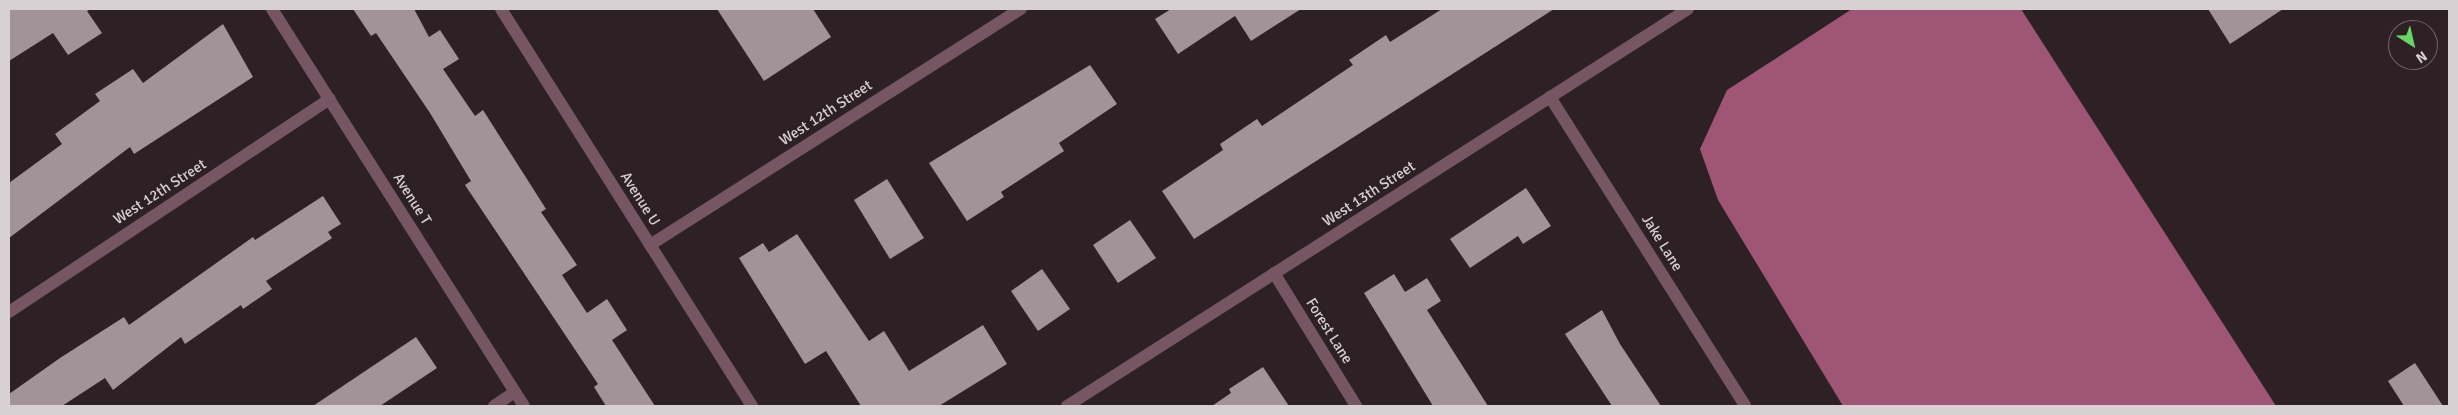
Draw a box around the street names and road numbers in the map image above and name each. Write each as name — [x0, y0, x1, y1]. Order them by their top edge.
street label: West 12th Street — [776, 76, 876, 150]
street label: West 12th Street — [110, 155, 210, 229]
street label: West 13th Street — [1319, 157, 1419, 231]
street label: Avenue U — [616, 169, 664, 229]
street label: Avenue T — [389, 170, 435, 228]
street label: Jake Lane — [1638, 212, 1686, 274]
street label: Forest Lane — [1302, 295, 1356, 367]

